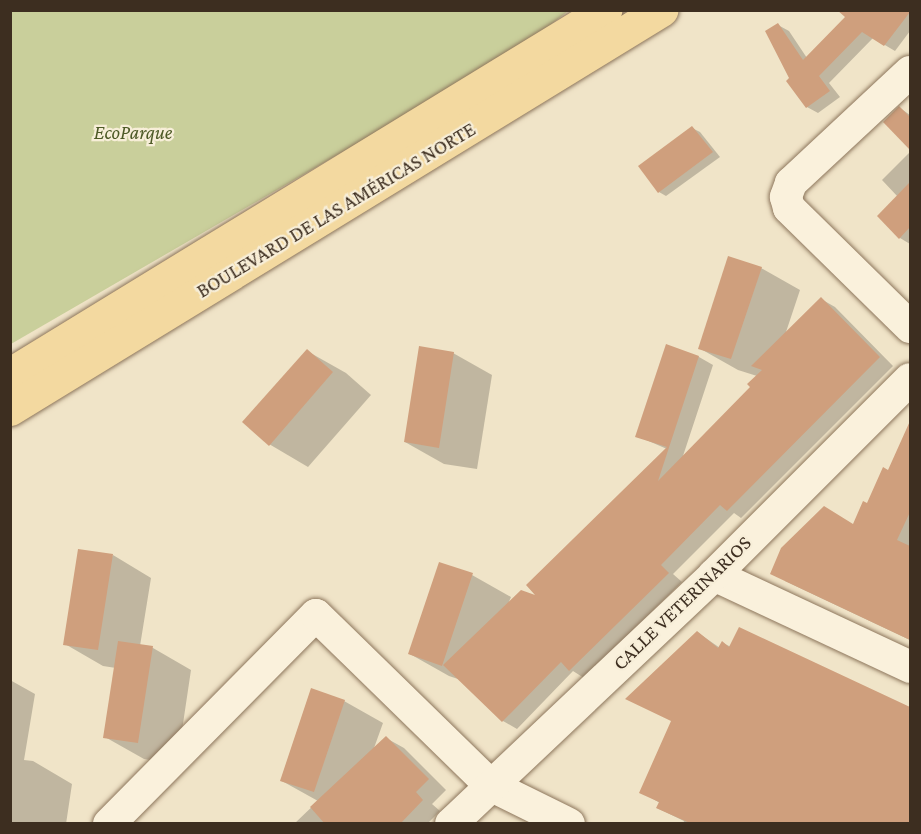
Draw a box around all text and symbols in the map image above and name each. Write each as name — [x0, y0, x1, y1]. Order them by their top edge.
street label: BOULEVARD DE LAS AMÉRICAS NORTE — [192, 117, 480, 303]
park label: EcoParque — [94, 120, 172, 144]
street label: CALLE VETERINARIOS — [608, 531, 756, 675]

